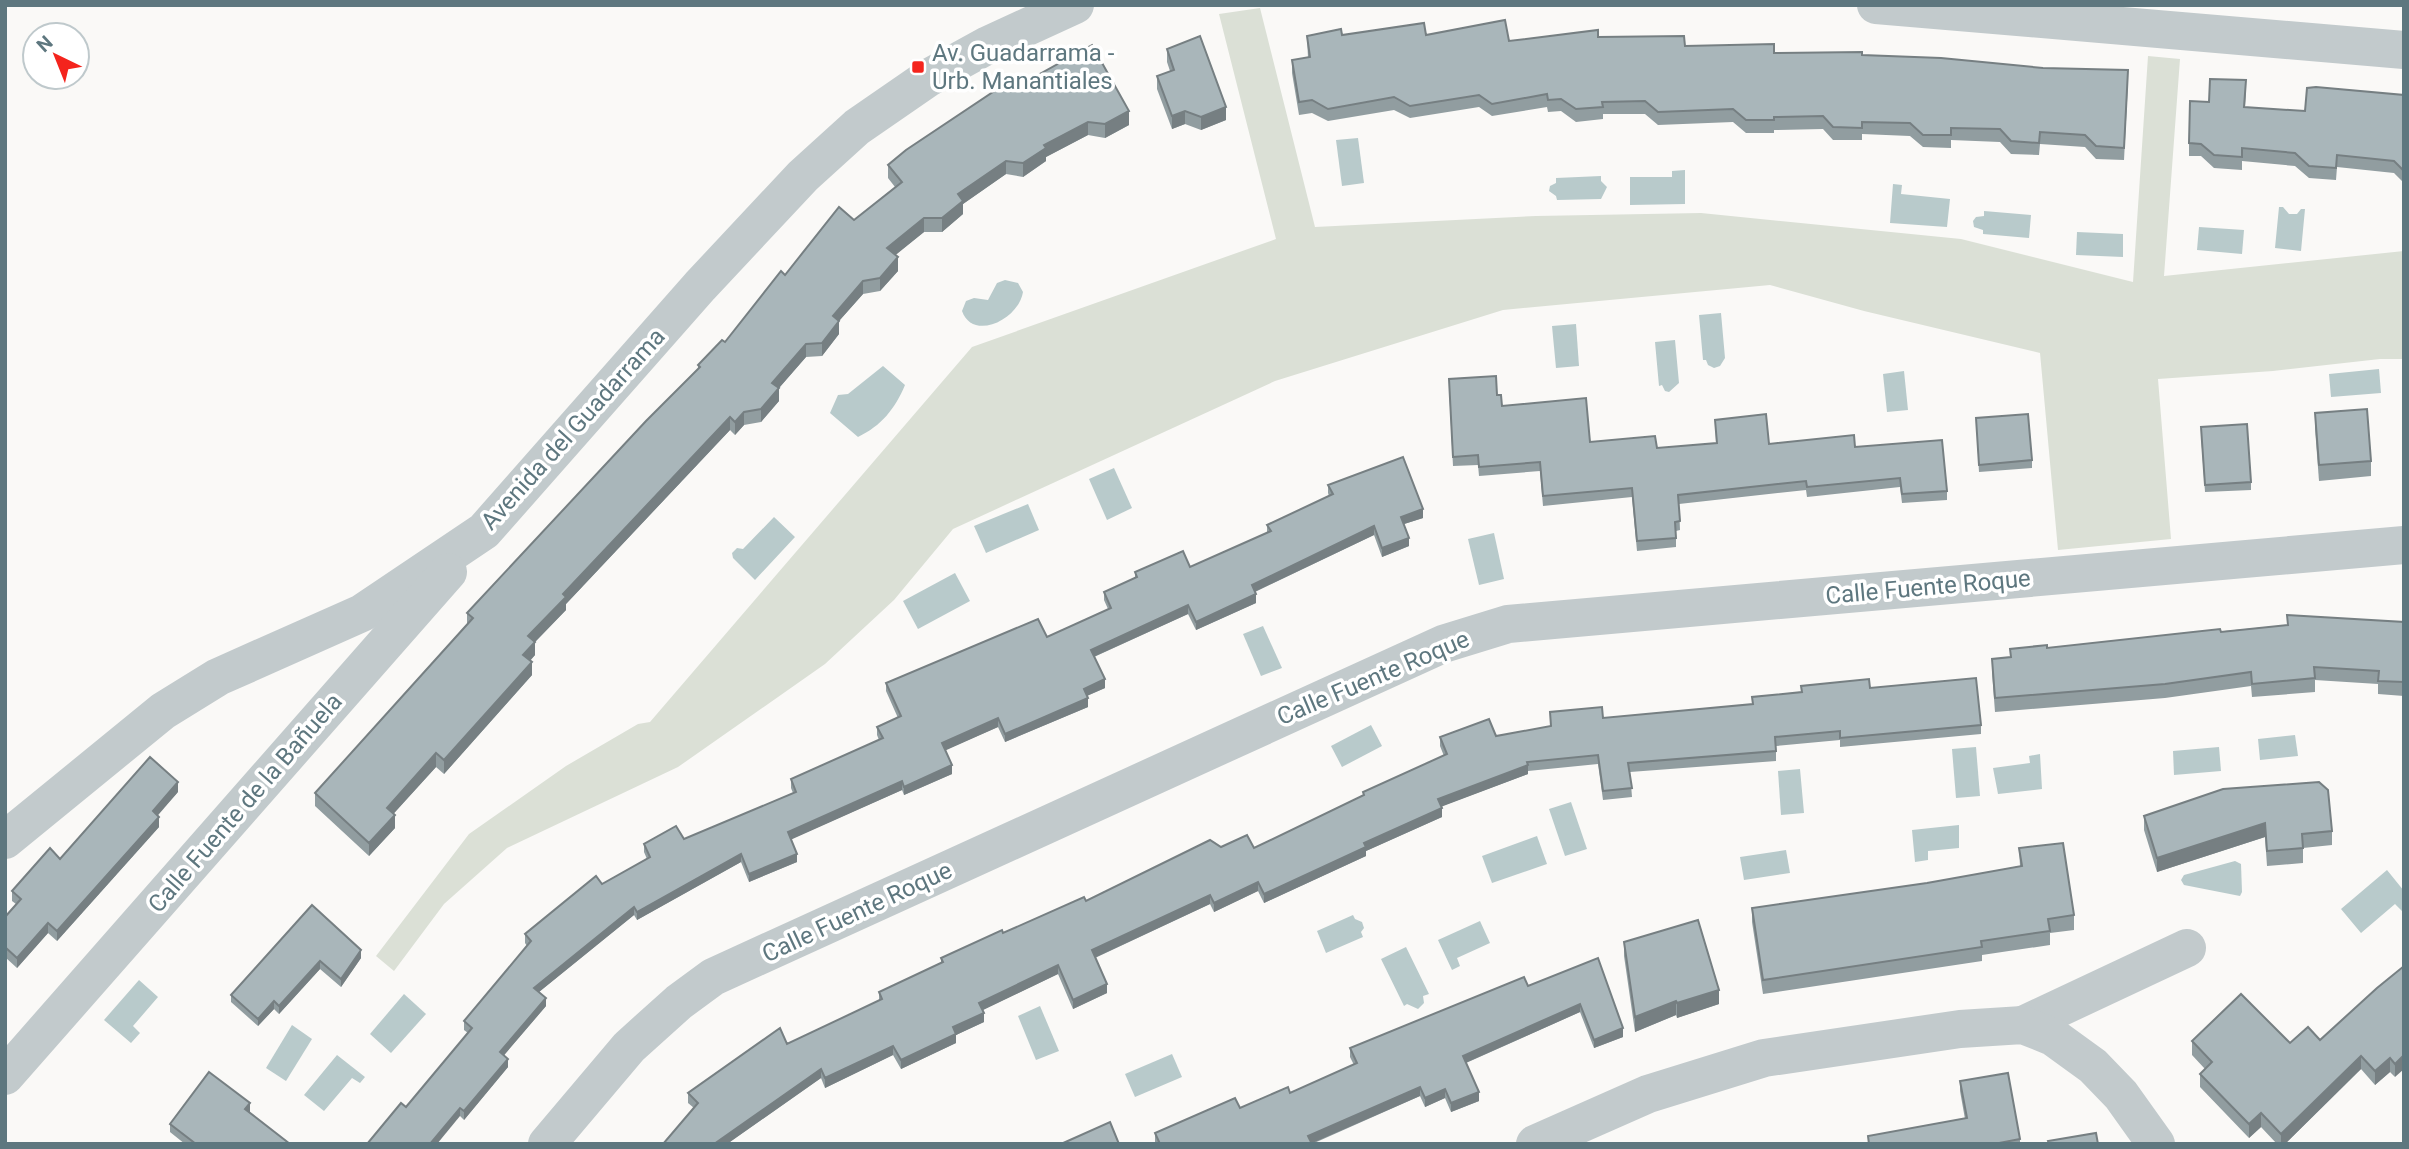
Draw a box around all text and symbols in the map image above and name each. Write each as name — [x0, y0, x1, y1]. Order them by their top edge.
north arrow — [21, 21, 91, 91]
text: N — [32, 31, 57, 57]
place label: Av. Guadarrama - Urb. Manantiales — [932, 39, 1115, 95]
marker: Av. Guadarrama - Urb. Manantiales — [910, 59, 926, 75]
street label: Avenida del Guadarrama — [475, 323, 671, 535]
street label: Calle Fuente Roque — [1824, 564, 2032, 610]
street label: Calle Fuente Roque — [1273, 625, 1473, 731]
street label: Calle Fuente de la Bañuela — [142, 688, 348, 918]
street label: Calle Fuente Roque — [758, 856, 956, 968]

